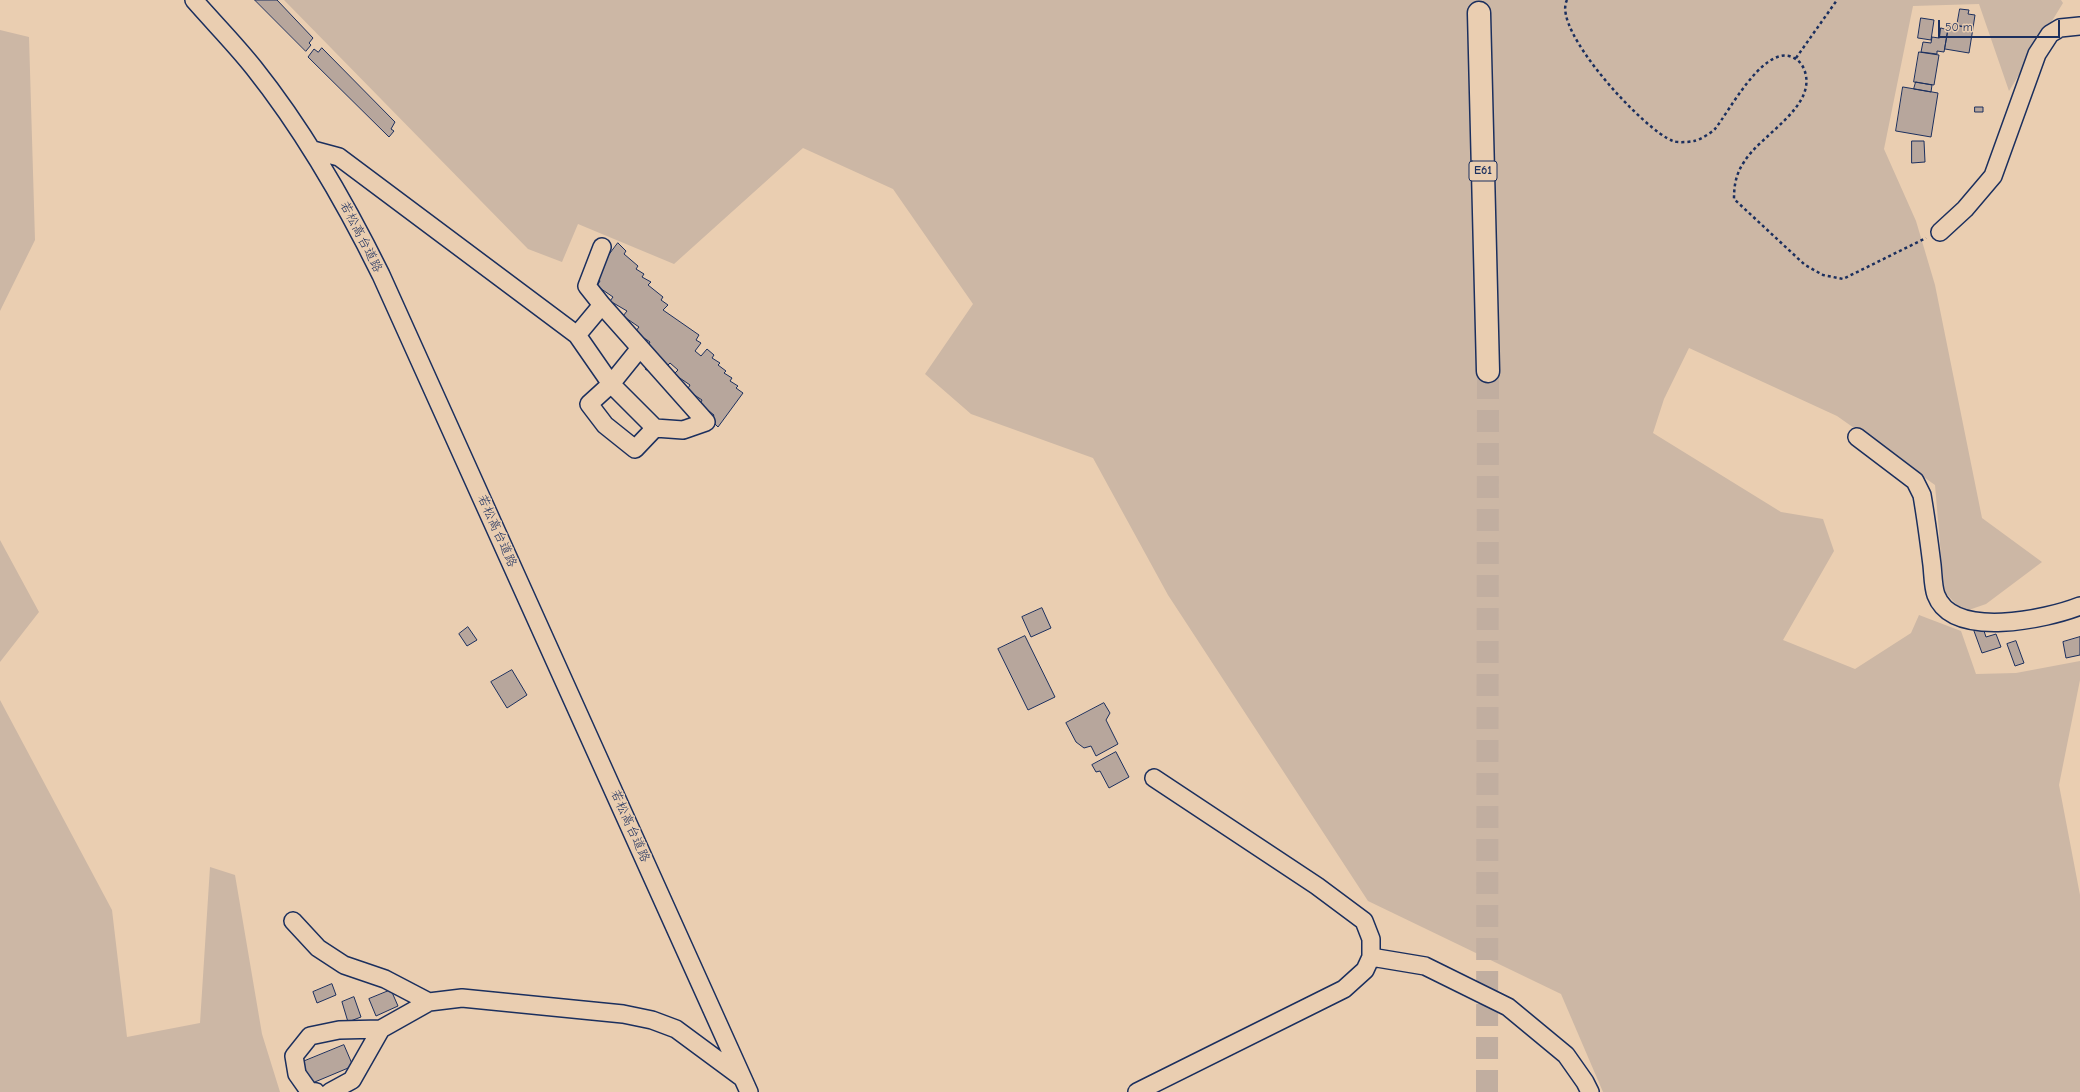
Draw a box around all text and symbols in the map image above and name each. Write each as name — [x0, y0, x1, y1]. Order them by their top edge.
scale bar — [1940, 12, 2062, 38]
text: 50 m — [1945, 20, 1973, 34]
road number: E61 — [1469, 161, 1497, 181]
street label: 若松高台道路 — [336, 199, 386, 275]
street label: 若松高台道路 — [474, 492, 520, 570]
street label: 若松高台道路 — [607, 787, 653, 865]

